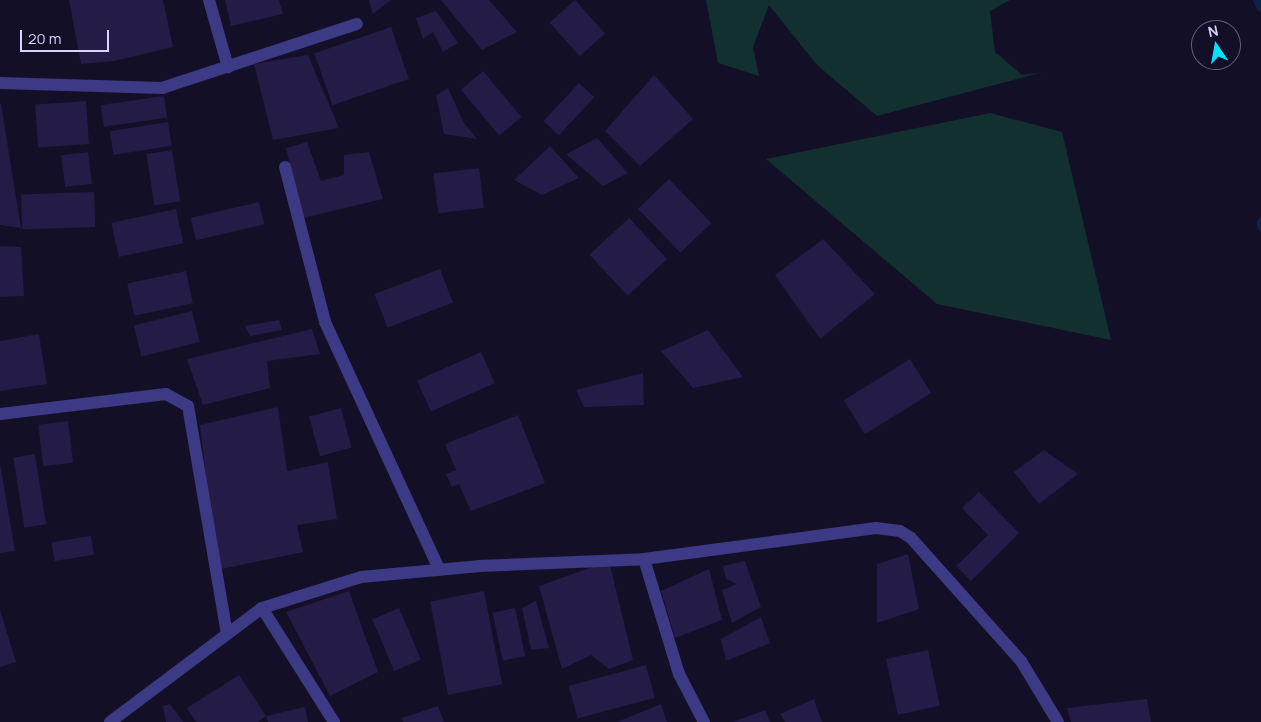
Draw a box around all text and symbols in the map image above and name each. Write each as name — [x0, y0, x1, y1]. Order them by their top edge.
scale bar — [22, 20, 111, 52]
north arrow — [1191, 20, 1241, 70]
text: N — [1206, 20, 1220, 41]
text: 20 m — [28, 28, 61, 49]

